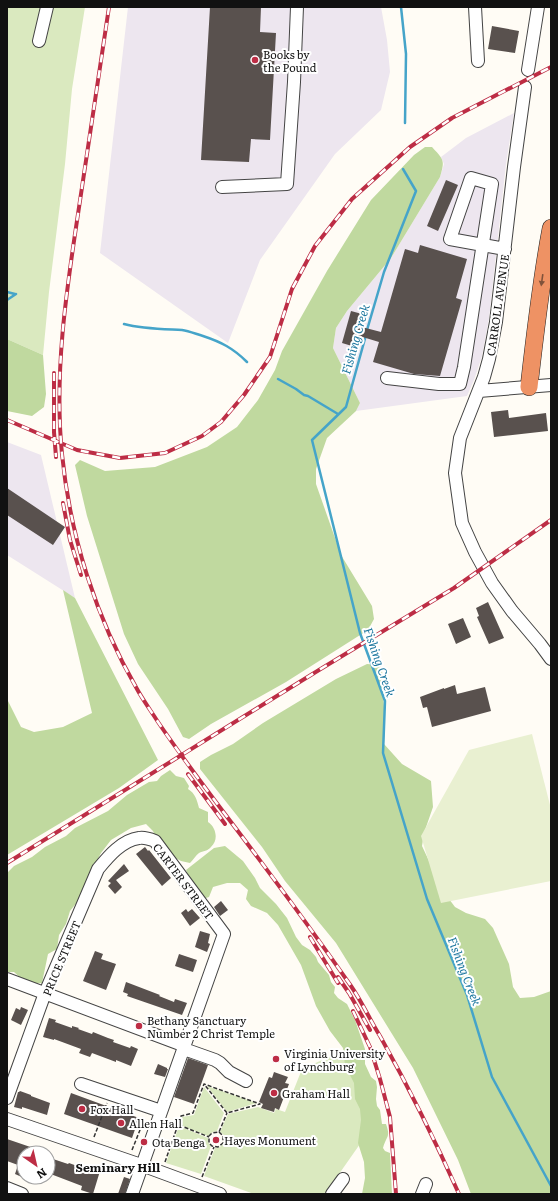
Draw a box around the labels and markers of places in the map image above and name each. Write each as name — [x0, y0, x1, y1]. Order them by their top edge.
place label: Books by the Pound — [263, 46, 317, 75]
marker: Books by the Pound — [250, 55, 260, 65]
place label: Bethany Sanctuary Number 2 Christ Temple — [147, 1012, 275, 1041]
marker: Bethany Sanctuary Number 2 Christ Temple — [134, 1021, 144, 1031]
place label: Virginia University of Lynchburg — [284, 1045, 386, 1074]
marker: Virginia University of Lynchburg — [271, 1054, 281, 1064]
place label: Graham Hall — [282, 1085, 350, 1101]
marker: Graham Hall — [269, 1088, 279, 1098]
place label: Fox Hall — [90, 1101, 134, 1117]
marker: Fox Hall — [77, 1104, 87, 1114]
place label: Allen Hall — [129, 1115, 182, 1131]
marker: Allen Hall — [116, 1118, 126, 1128]
place label: Hayes Monument — [224, 1132, 317, 1148]
place label: Ota Benga — [152, 1134, 205, 1150]
marker: Hayes Monument — [211, 1135, 221, 1145]
marker: Ota Benga — [139, 1137, 149, 1147]

